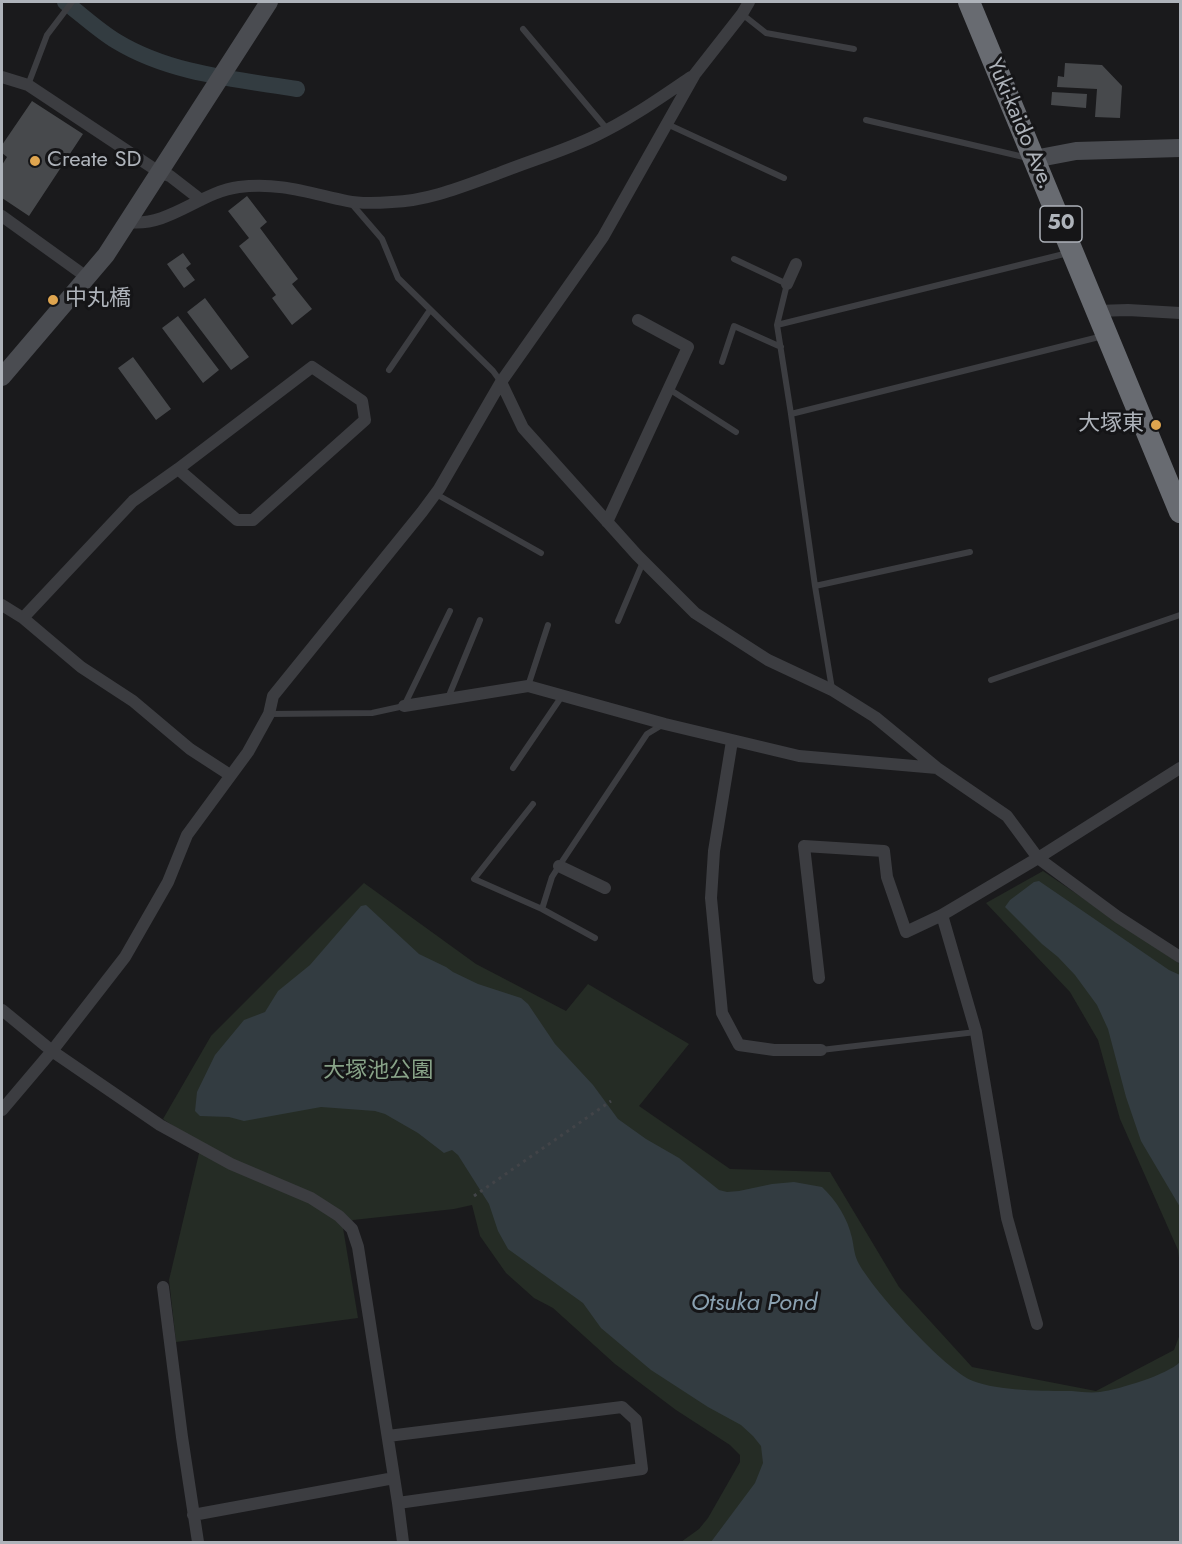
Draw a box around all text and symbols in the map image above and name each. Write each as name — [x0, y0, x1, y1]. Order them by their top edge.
street label: Yuki-kaido Ave. — [980, 55, 1058, 193]
place label: Create SD — [47, 148, 141, 174]
marker: Create SD — [28, 154, 42, 168]
road number: 50 — [1040, 206, 1082, 242]
place label: 中丸橋 — [65, 287, 131, 313]
marker: 中丸橋 — [46, 293, 60, 307]
place label: 大塚東 — [1078, 412, 1144, 438]
marker: 大塚東 — [1149, 418, 1163, 432]
park label: 大塚池公園 — [323, 1059, 433, 1085]
water label: Otsuka Pond — [691, 1290, 817, 1318]

